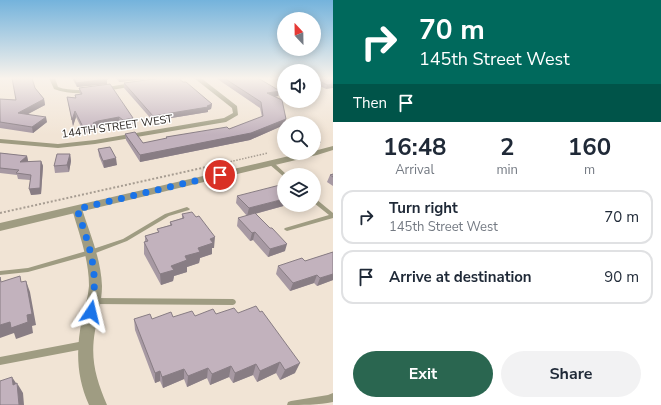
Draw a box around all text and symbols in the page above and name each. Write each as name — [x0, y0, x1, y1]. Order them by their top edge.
text: 70 m — [419, 11, 485, 49]
north arrow — [277, 12, 321, 56]
map controls — [277, 12, 321, 212]
icon: right — [353, 16, 405, 68]
text: 145th Street West — [419, 47, 570, 71]
button: sound — [277, 64, 321, 108]
icon: arrive — [395, 92, 417, 114]
text: Then — [353, 93, 387, 113]
street label: 144TH STREET WEST — [61, 111, 174, 142]
button: search — [277, 116, 321, 160]
text: 16:48 — [383, 131, 446, 163]
text: 2 — [500, 131, 514, 163]
text: 160 — [568, 131, 611, 163]
pin — [203, 158, 237, 192]
text: Arrival — [395, 161, 434, 179]
text: min — [496, 161, 518, 179]
text: m — [584, 161, 595, 179]
icon: arrive — [209, 164, 231, 186]
button: layers — [277, 168, 321, 212]
text: Turn right — [389, 198, 458, 218]
icon: right — [355, 206, 377, 228]
text: 70 m — [604, 207, 639, 227]
text: 145th Street West — [389, 218, 498, 236]
icon: arrive — [355, 266, 377, 288]
text: Arrive at destination — [389, 267, 532, 287]
text: 90 m — [604, 267, 639, 287]
position arrow — [70, 291, 112, 333]
button: Exit — [353, 351, 493, 397]
button: Share — [501, 351, 641, 397]

